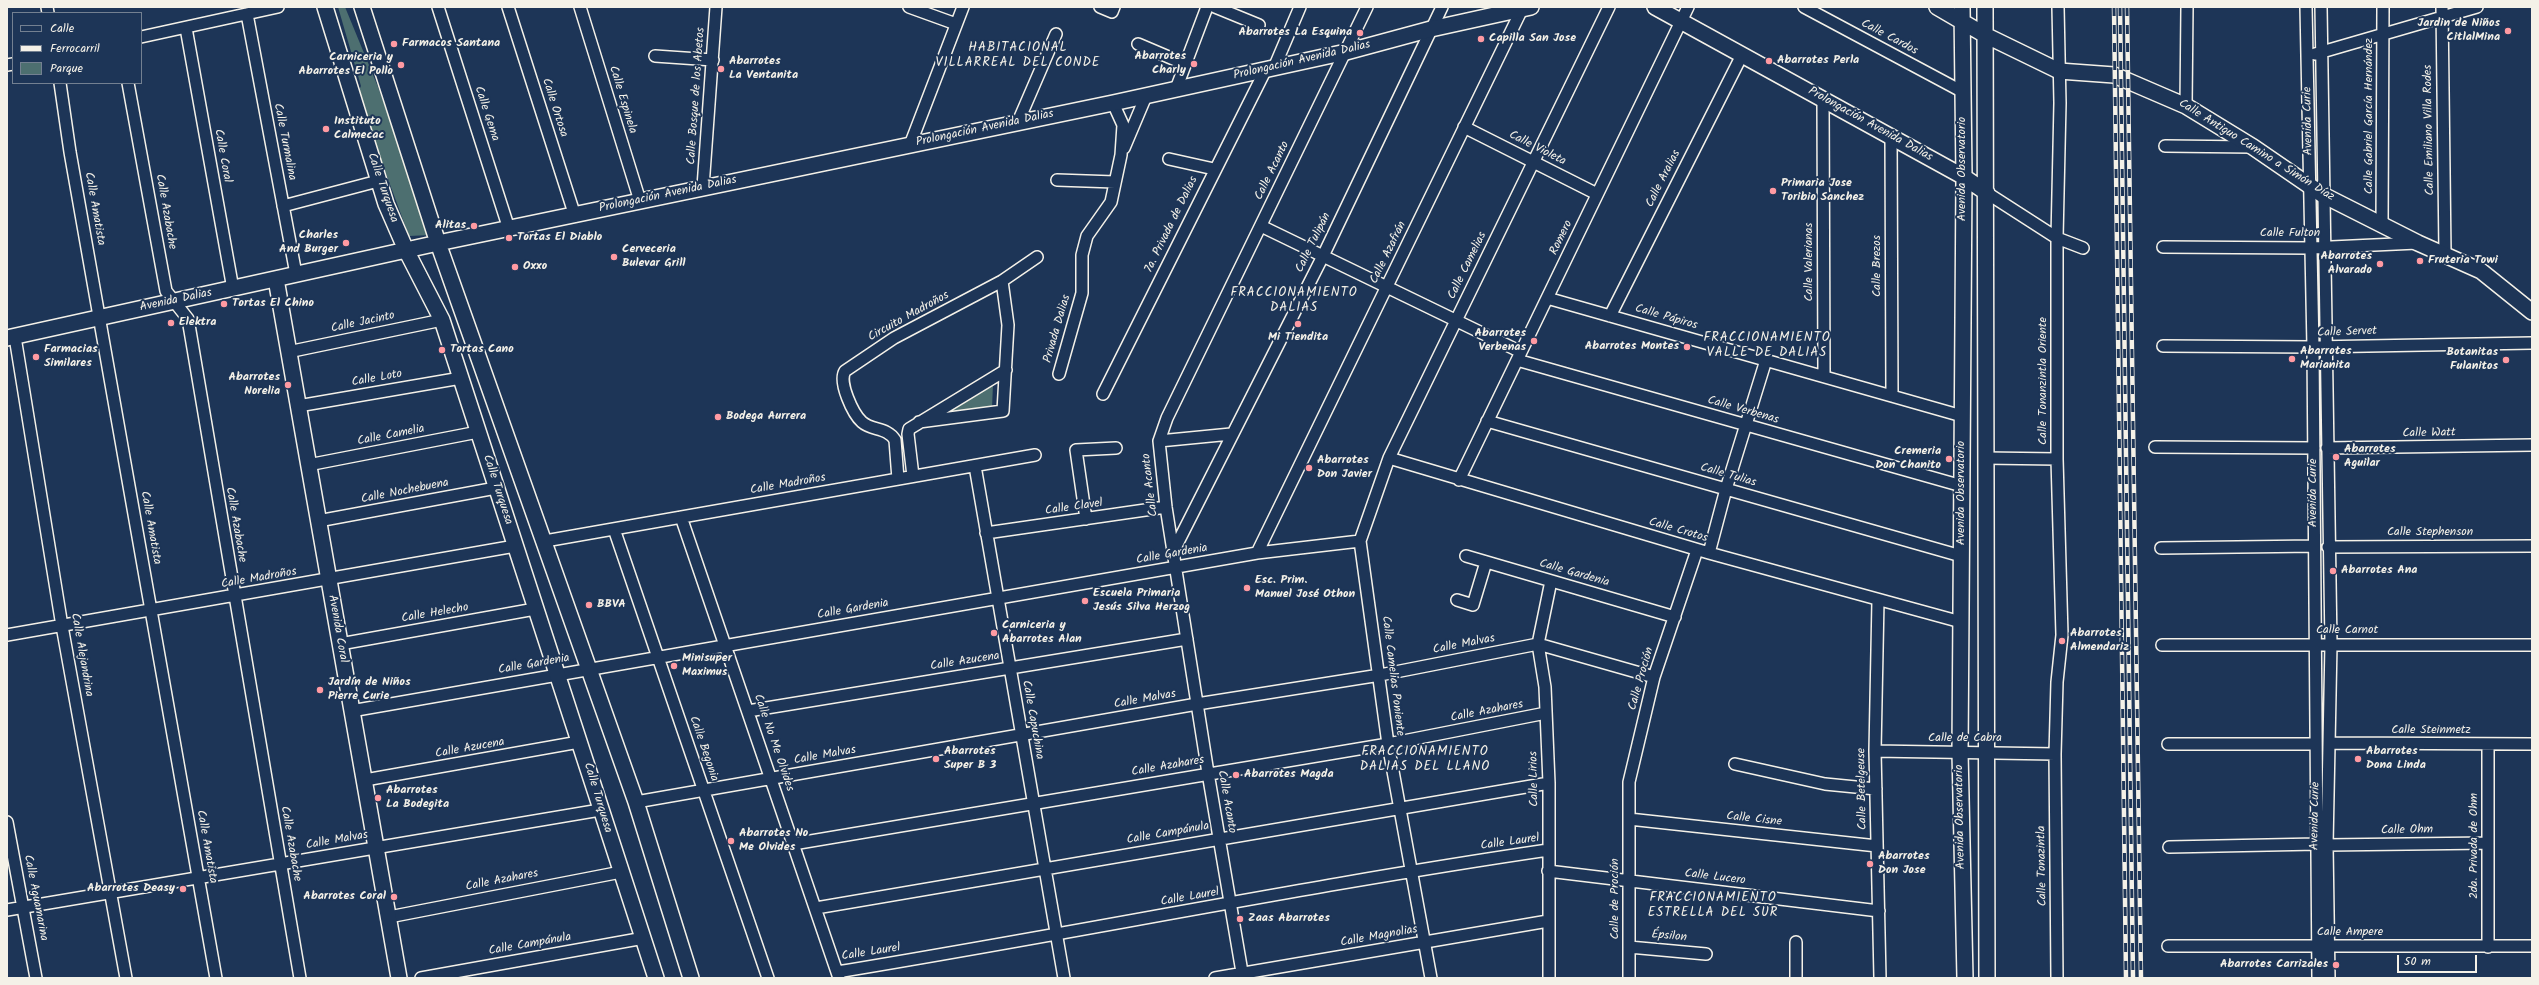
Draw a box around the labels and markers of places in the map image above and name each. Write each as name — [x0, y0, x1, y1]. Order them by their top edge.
place label: Jardin de Niños CitlalMina — [2418, 17, 2500, 45]
place label: Abarrotes La Esquina — [1238, 26, 1352, 40]
marker: Jardin de Niños CitlalMina — [2503, 26, 2513, 36]
marker: Abarrotes La Esquina — [1355, 28, 1365, 38]
place label: Capilla San Jose — [1489, 32, 1576, 46]
marker: Capilla San Jose — [1476, 34, 1486, 44]
place label: Farmacos Santana — [402, 37, 500, 51]
marker: Farmacos Santana — [389, 39, 399, 49]
place label: Abarrotes Charly — [1134, 50, 1186, 78]
place label: Carniceria y Abarrotes El Pollo — [299, 51, 393, 79]
place label: Abarrotes Perla — [1777, 54, 1859, 68]
place label: Abarrotes La Ventanita — [729, 55, 798, 83]
marker: Abarrotes Perla — [1764, 56, 1774, 66]
marker: Abarrotes Charly — [1189, 59, 1199, 69]
marker: Carniceria y Abarrotes El Pollo — [396, 60, 406, 70]
marker: Abarrotes La Ventanita — [716, 64, 726, 74]
place label: Instituto Calmecac — [334, 115, 384, 143]
marker: Instituto Calmecac — [321, 124, 331, 134]
place label: Primaria Jose Toribio Sanchez — [1781, 177, 1864, 205]
marker: Primaria Jose Toribio Sanchez — [1768, 186, 1778, 196]
place label: Alitas — [435, 219, 466, 233]
marker: Alitas — [469, 221, 479, 231]
place label: Charles And Burger — [279, 229, 338, 257]
place label: Tortas El Diablo — [517, 231, 602, 245]
marker: Tortas El Diablo — [504, 233, 514, 243]
marker: Charles And Burger — [341, 238, 351, 248]
place label: Cerveceria Bulevar Grill — [622, 243, 686, 271]
place label: Abarrotes Alvarado — [2320, 250, 2372, 278]
marker: Cerveceria Bulevar Grill — [609, 252, 619, 262]
place label: Fruteria Towi — [2428, 254, 2498, 268]
marker: Fruteria Towi — [2415, 256, 2425, 266]
marker: Abarrotes Alvarado — [2375, 259, 2385, 269]
place label: Oxxo — [523, 260, 547, 274]
marker: Oxxo — [510, 262, 520, 272]
place label: Tortas El Chino — [232, 297, 314, 311]
marker: Tortas El Chino — [219, 299, 229, 309]
place label: Elektra — [179, 316, 216, 330]
marker: Elektra — [166, 318, 176, 328]
marker: Mi Tiendita — [1293, 319, 1303, 329]
place label: Abarrotes Verbenas — [1474, 327, 1526, 355]
place label: Mi Tiendita — [1268, 331, 1328, 345]
marker: Abarrotes Verbenas — [1529, 336, 1539, 346]
place label: Abarrotes Montes — [1585, 340, 1679, 354]
marker: Abarrotes Montes — [1682, 342, 1692, 352]
place label: Farmacias Similares — [44, 343, 98, 371]
place label: Tortas Cano — [450, 343, 514, 357]
marker: Tortas Cano — [437, 345, 447, 355]
place label: Abarrotes Marianita — [2300, 345, 2352, 373]
place label: Botanitas Fulanitos — [2447, 346, 2498, 374]
marker: Farmacias Similares — [31, 352, 41, 362]
marker: Abarrotes Marianita — [2287, 354, 2297, 364]
marker: Botanitas Fulanitos — [2501, 355, 2511, 365]
place label: Abarrotes Norelia — [228, 371, 280, 399]
marker: Abarrotes Norelia — [283, 380, 293, 390]
place label: Bodega Aurrera — [726, 410, 806, 424]
marker: Bodega Aurrera — [713, 412, 723, 422]
place label: Abarrotes Aguilar — [2344, 443, 2396, 471]
place label: Cremeria Don Chanito — [1875, 445, 1941, 473]
marker: Abarrotes Aguilar — [2331, 452, 2341, 462]
place label: Abarrotes Don Javier — [1317, 454, 1372, 482]
marker: Cremeria Don Chanito — [1944, 454, 1954, 464]
marker: Abarrotes Don Javier — [1304, 463, 1314, 473]
place label: Abarrotes Ana — [2341, 564, 2417, 578]
marker: Abarrotes Ana — [2328, 566, 2338, 576]
place label: Esc. Prim. Manuel José Othon — [1255, 574, 1355, 602]
marker: Esc. Prim. Manuel José Othon — [1242, 583, 1252, 593]
place label: Escuela Primaria Jesús Silva Herzog — [1093, 587, 1190, 615]
marker: Escuela Primaria Jesús Silva Herzog — [1080, 596, 1090, 606]
place label: BBVA — [597, 598, 626, 612]
marker: BBVA — [584, 600, 594, 610]
place label: Carniceria y Abarrotes Alan — [1002, 619, 1082, 647]
place label: Abarrotes Almendariz — [2070, 627, 2129, 655]
marker: Carniceria y Abarrotes Alan — [989, 628, 999, 638]
marker: Abarrotes Almendariz — [2057, 636, 2067, 646]
place label: Minisuper Maximus — [682, 652, 732, 680]
marker: Minisuper Maximus — [669, 661, 679, 671]
place label: Jardín de Niños Pierre Curie — [328, 676, 410, 704]
marker: Jardín de Niños Pierre Curie — [315, 685, 325, 695]
place label: Abarrotes Super B 3 — [944, 745, 996, 773]
place label: Abarrotes Dona Linda — [2366, 745, 2426, 773]
marker: Abarrotes Super B 3 — [931, 754, 941, 764]
marker: Abarrotes Dona Linda — [2353, 754, 2363, 764]
place label: Abarrotes Magda — [1244, 768, 1334, 782]
marker: Abarrotes Magda — [1231, 770, 1241, 780]
place label: Abarrotes La Bodegita — [386, 784, 449, 812]
marker: Abarrotes La Bodegita — [373, 793, 383, 803]
place label: Abarrotes No Me Olvides — [739, 827, 808, 855]
marker: Abarrotes No Me Olvides — [726, 836, 736, 846]
place label: Abarrotes Don Jose — [1878, 850, 1930, 878]
marker: Abarrotes Don Jose — [1865, 859, 1875, 869]
place label: Abarrotes Deasy — [87, 882, 175, 896]
marker: Abarrotes Deasy — [178, 884, 188, 894]
place label: Abarrotes Coral — [303, 890, 386, 904]
marker: Abarrotes Coral — [389, 892, 399, 902]
place label: Zaas Abarrotes — [1248, 912, 1330, 926]
marker: Zaas Abarrotes — [1235, 914, 1245, 924]
place label: Abarrotes Carrizales — [2220, 958, 2328, 972]
marker: Abarrotes Carrizales — [2331, 960, 2341, 970]

